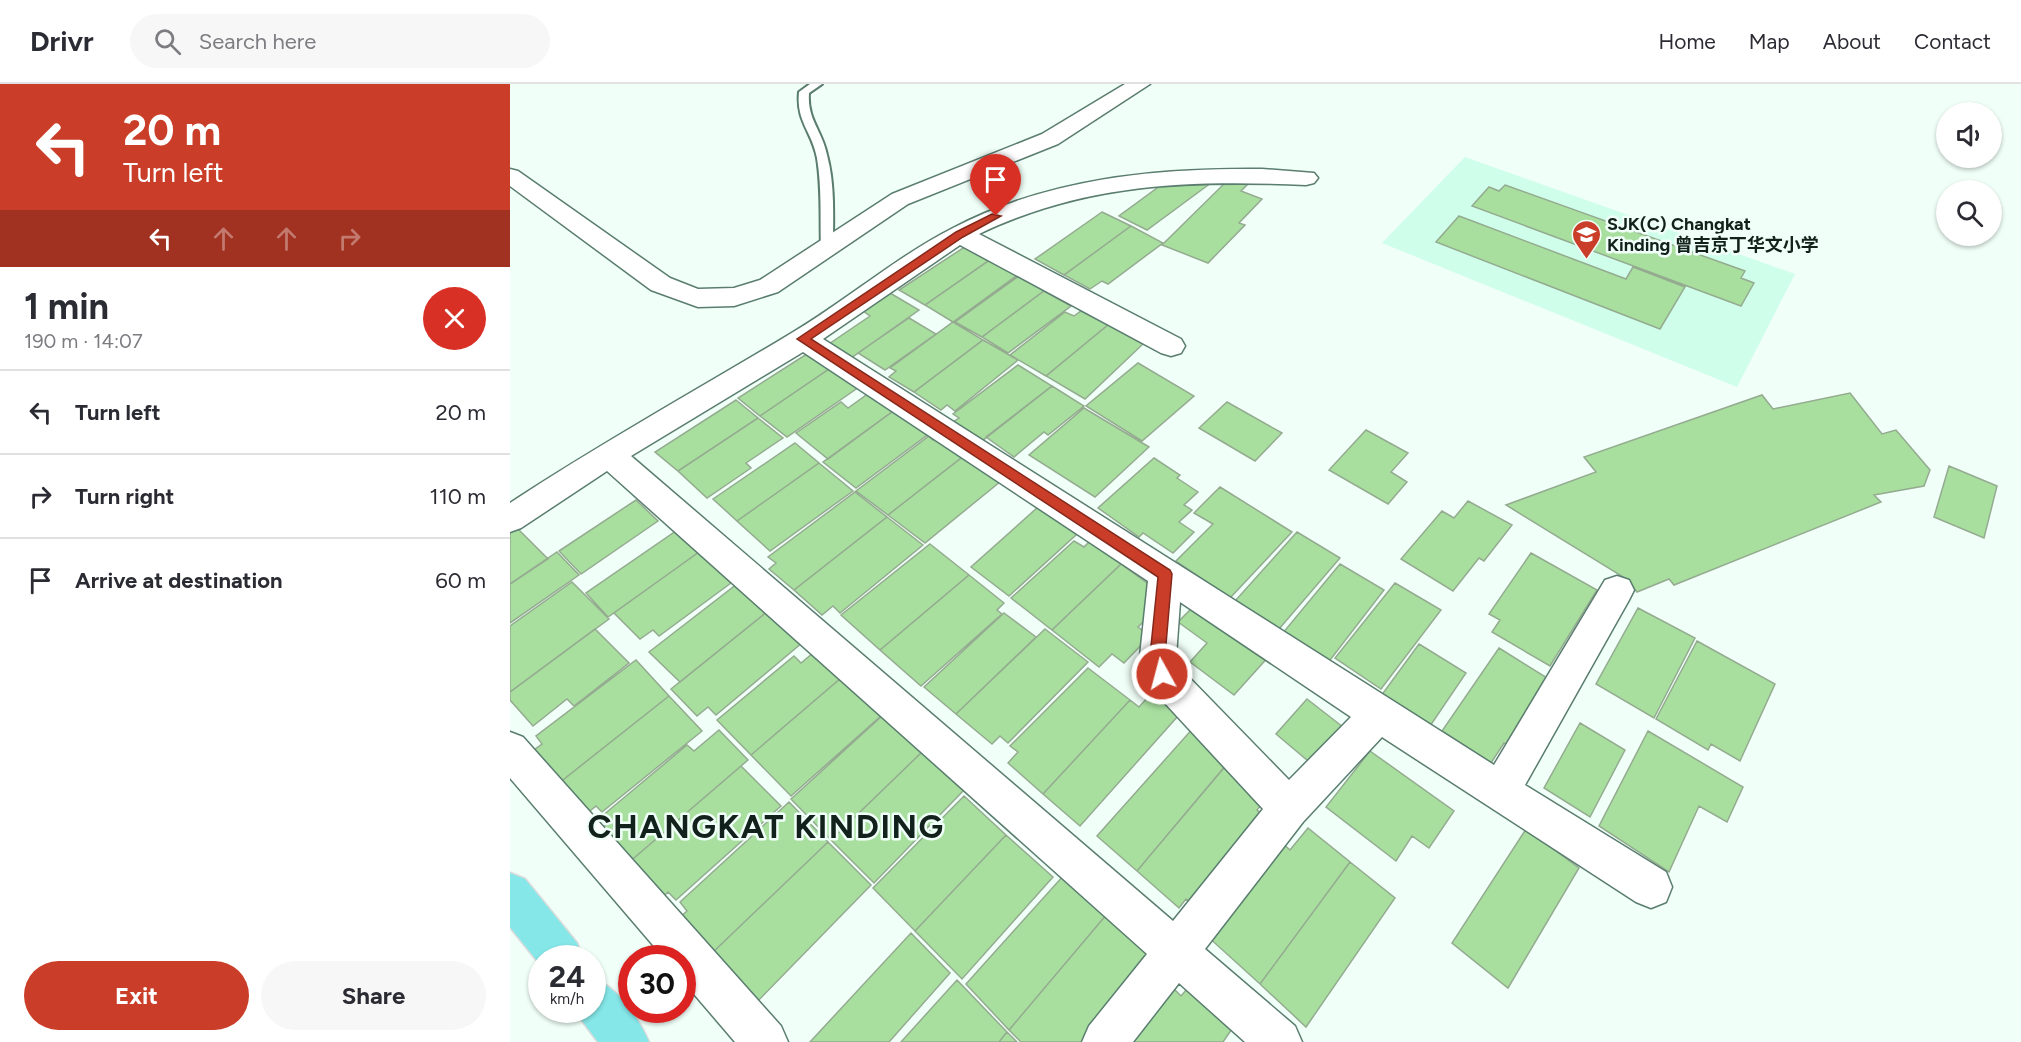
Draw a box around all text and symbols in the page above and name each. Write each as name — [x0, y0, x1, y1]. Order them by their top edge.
search box — [130, 14, 550, 68]
text: Drivr — [30, 24, 94, 58]
icon: search — [151, 25, 184, 58]
text: Search here — [199, 28, 316, 55]
text: Home — [1659, 29, 1716, 54]
text: Map — [1749, 29, 1790, 54]
text: About — [1823, 29, 1881, 54]
text: Contact — [1914, 29, 1991, 54]
map controls — [1936, 102, 2002, 246]
button: sound — [1936, 102, 2002, 168]
text: 20 m — [123, 105, 221, 156]
icon: left — [24, 108, 102, 186]
pin — [970, 154, 1021, 216]
text: Turn left — [123, 156, 223, 189]
icon: arrive — [979, 163, 1012, 196]
button: search — [1936, 180, 2002, 246]
place label: SJK(C) Changkat Kinding 曾吉京丁华文小学 — [1607, 213, 1819, 256]
school or university icon: SJK(C) Changkat Kinding 曾吉京丁华文小学 — [1570, 218, 1602, 260]
icon: left — [144, 222, 177, 255]
icon: ahead — [207, 222, 240, 255]
icon: ahead — [270, 222, 303, 255]
icon: right — [333, 222, 366, 255]
text: 1 min — [24, 285, 109, 328]
button: close — [423, 287, 486, 350]
text: 190 m · 14:07 — [24, 329, 143, 353]
icon: left — [24, 396, 57, 429]
text: Turn left — [75, 399, 161, 426]
text: 20 m — [435, 399, 486, 426]
icon: right — [24, 480, 57, 513]
text: Turn right — [75, 483, 174, 510]
text: 110 m — [430, 483, 486, 510]
icon: arrive — [24, 564, 57, 597]
text: Arrive at destination — [75, 567, 283, 594]
text: 60 m — [435, 567, 486, 594]
position arrow — [1130, 642, 1194, 706]
district label: CHANGKAT KINDING — [587, 807, 945, 846]
speed limit sign: 30 — [618, 945, 696, 1023]
text: 24 — [549, 958, 585, 995]
button: Exit — [24, 961, 249, 1030]
button: Share — [261, 961, 486, 1030]
text: km/h — [550, 990, 584, 1008]

